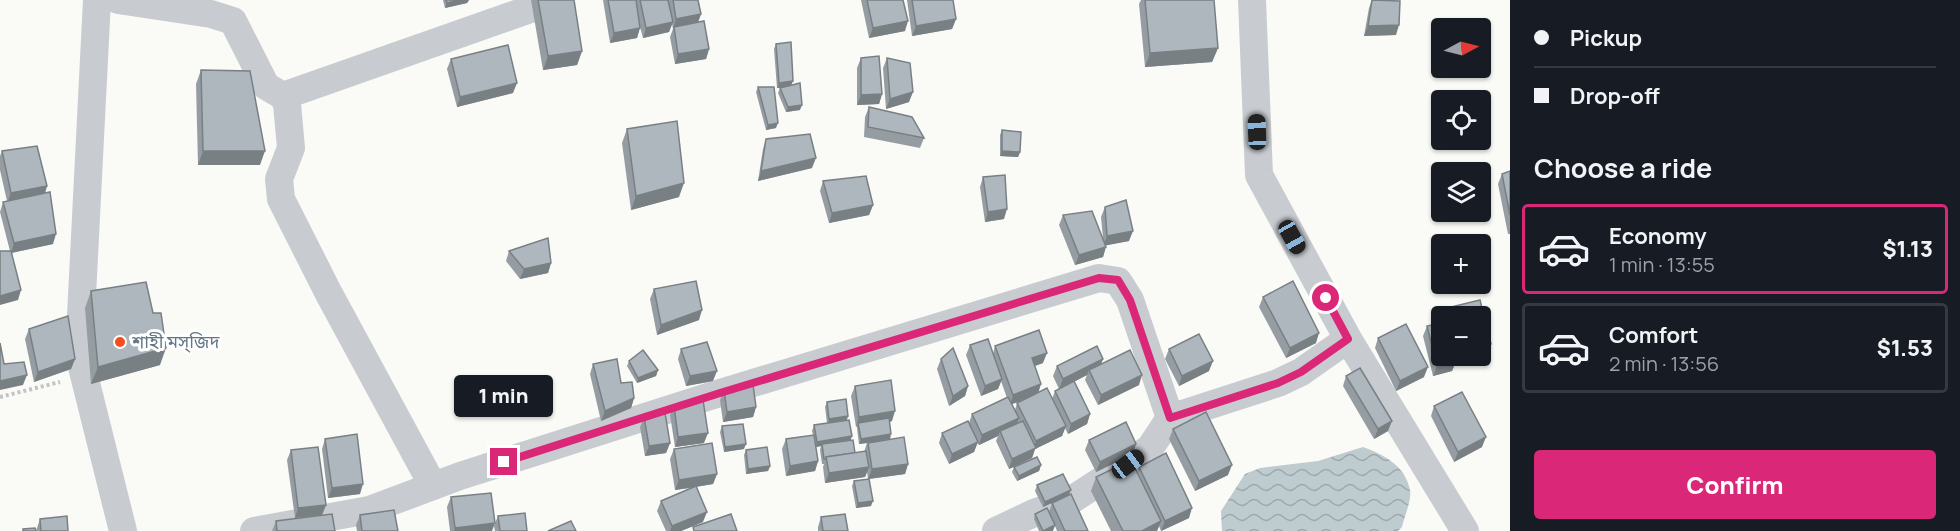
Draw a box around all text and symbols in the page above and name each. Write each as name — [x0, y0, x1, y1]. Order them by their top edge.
north arrow — [1431, 18, 1491, 78]
map controls — [1431, 18, 1491, 366]
text: Pickup — [1570, 23, 1642, 53]
text: Drop-off — [1570, 81, 1660, 111]
button: locate — [1431, 90, 1491, 150]
car — [1247, 114, 1267, 150]
text: Choose a ride — [1534, 149, 1712, 186]
button: layers — [1431, 162, 1491, 222]
car — [1275, 217, 1309, 257]
text: Economy — [1609, 221, 1707, 251]
icon: car — [1537, 222, 1591, 276]
button: + — [1431, 234, 1491, 294]
text: $1.13 — [1882, 234, 1933, 264]
text: 1 min · 13:55 — [1609, 251, 1715, 278]
route start — [1312, 284, 1339, 311]
button: − — [1431, 306, 1491, 366]
text: Comfort — [1609, 320, 1698, 350]
icon: car — [1537, 321, 1591, 375]
place label: শাহী মস্জিদ — [131, 329, 221, 353]
text: $1.53 — [1877, 333, 1933, 363]
marker: শাহী মস্জিদ — [113, 335, 127, 349]
text: 2 min · 13:56 — [1609, 350, 1719, 377]
callout: 1 min — [454, 375, 554, 417]
text: 1 min — [478, 382, 529, 409]
car — [1108, 446, 1148, 482]
route end — [490, 448, 517, 475]
button: Confirm — [1534, 450, 1936, 519]

